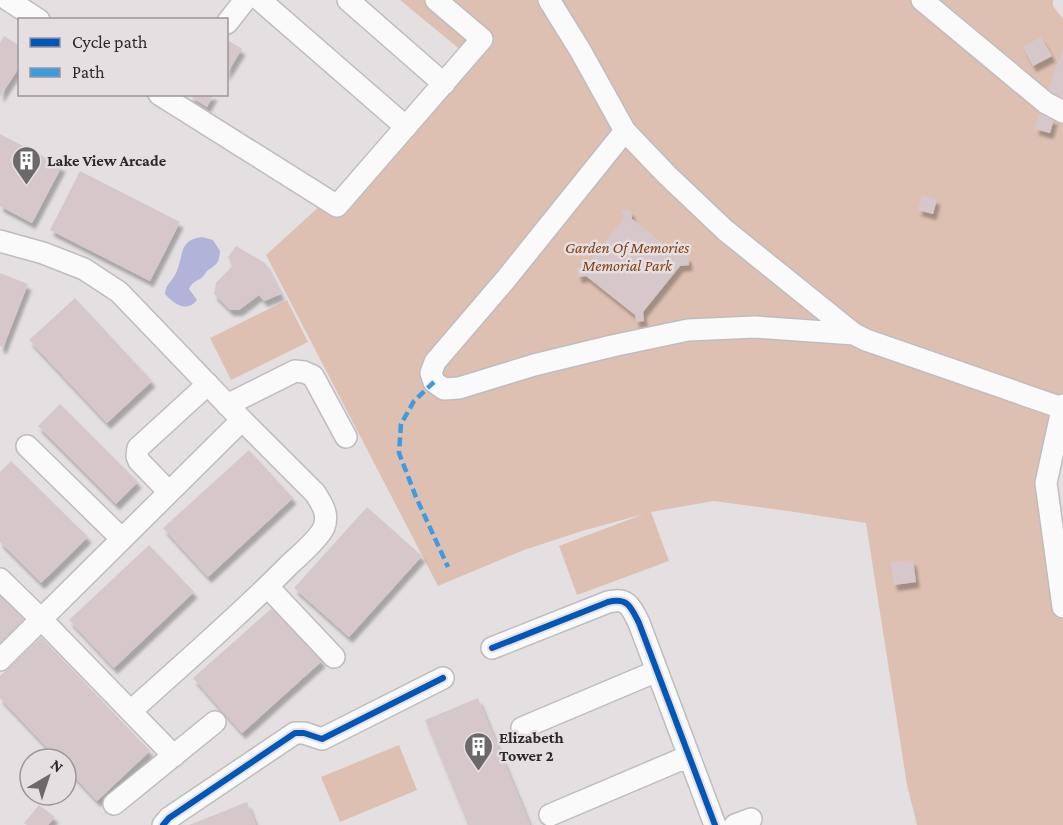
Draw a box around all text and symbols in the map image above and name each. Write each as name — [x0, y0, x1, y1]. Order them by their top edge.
legend — [18, 18, 228, 96]
text: Cycle path — [72, 32, 148, 52]
text: Path — [72, 62, 105, 82]
building icon: Lake View Arcade — [10, 144, 42, 186]
place label: Lake View Arcade — [47, 152, 167, 169]
park label: Garden Of Memories Memorial Park — [565, 239, 689, 274]
place label: Elizabeth Tower 2 — [499, 729, 564, 764]
building icon: Elizabeth Tower 2 — [462, 730, 494, 772]
north arrow — [18, 747, 78, 807]
text: N — [48, 756, 67, 776]

